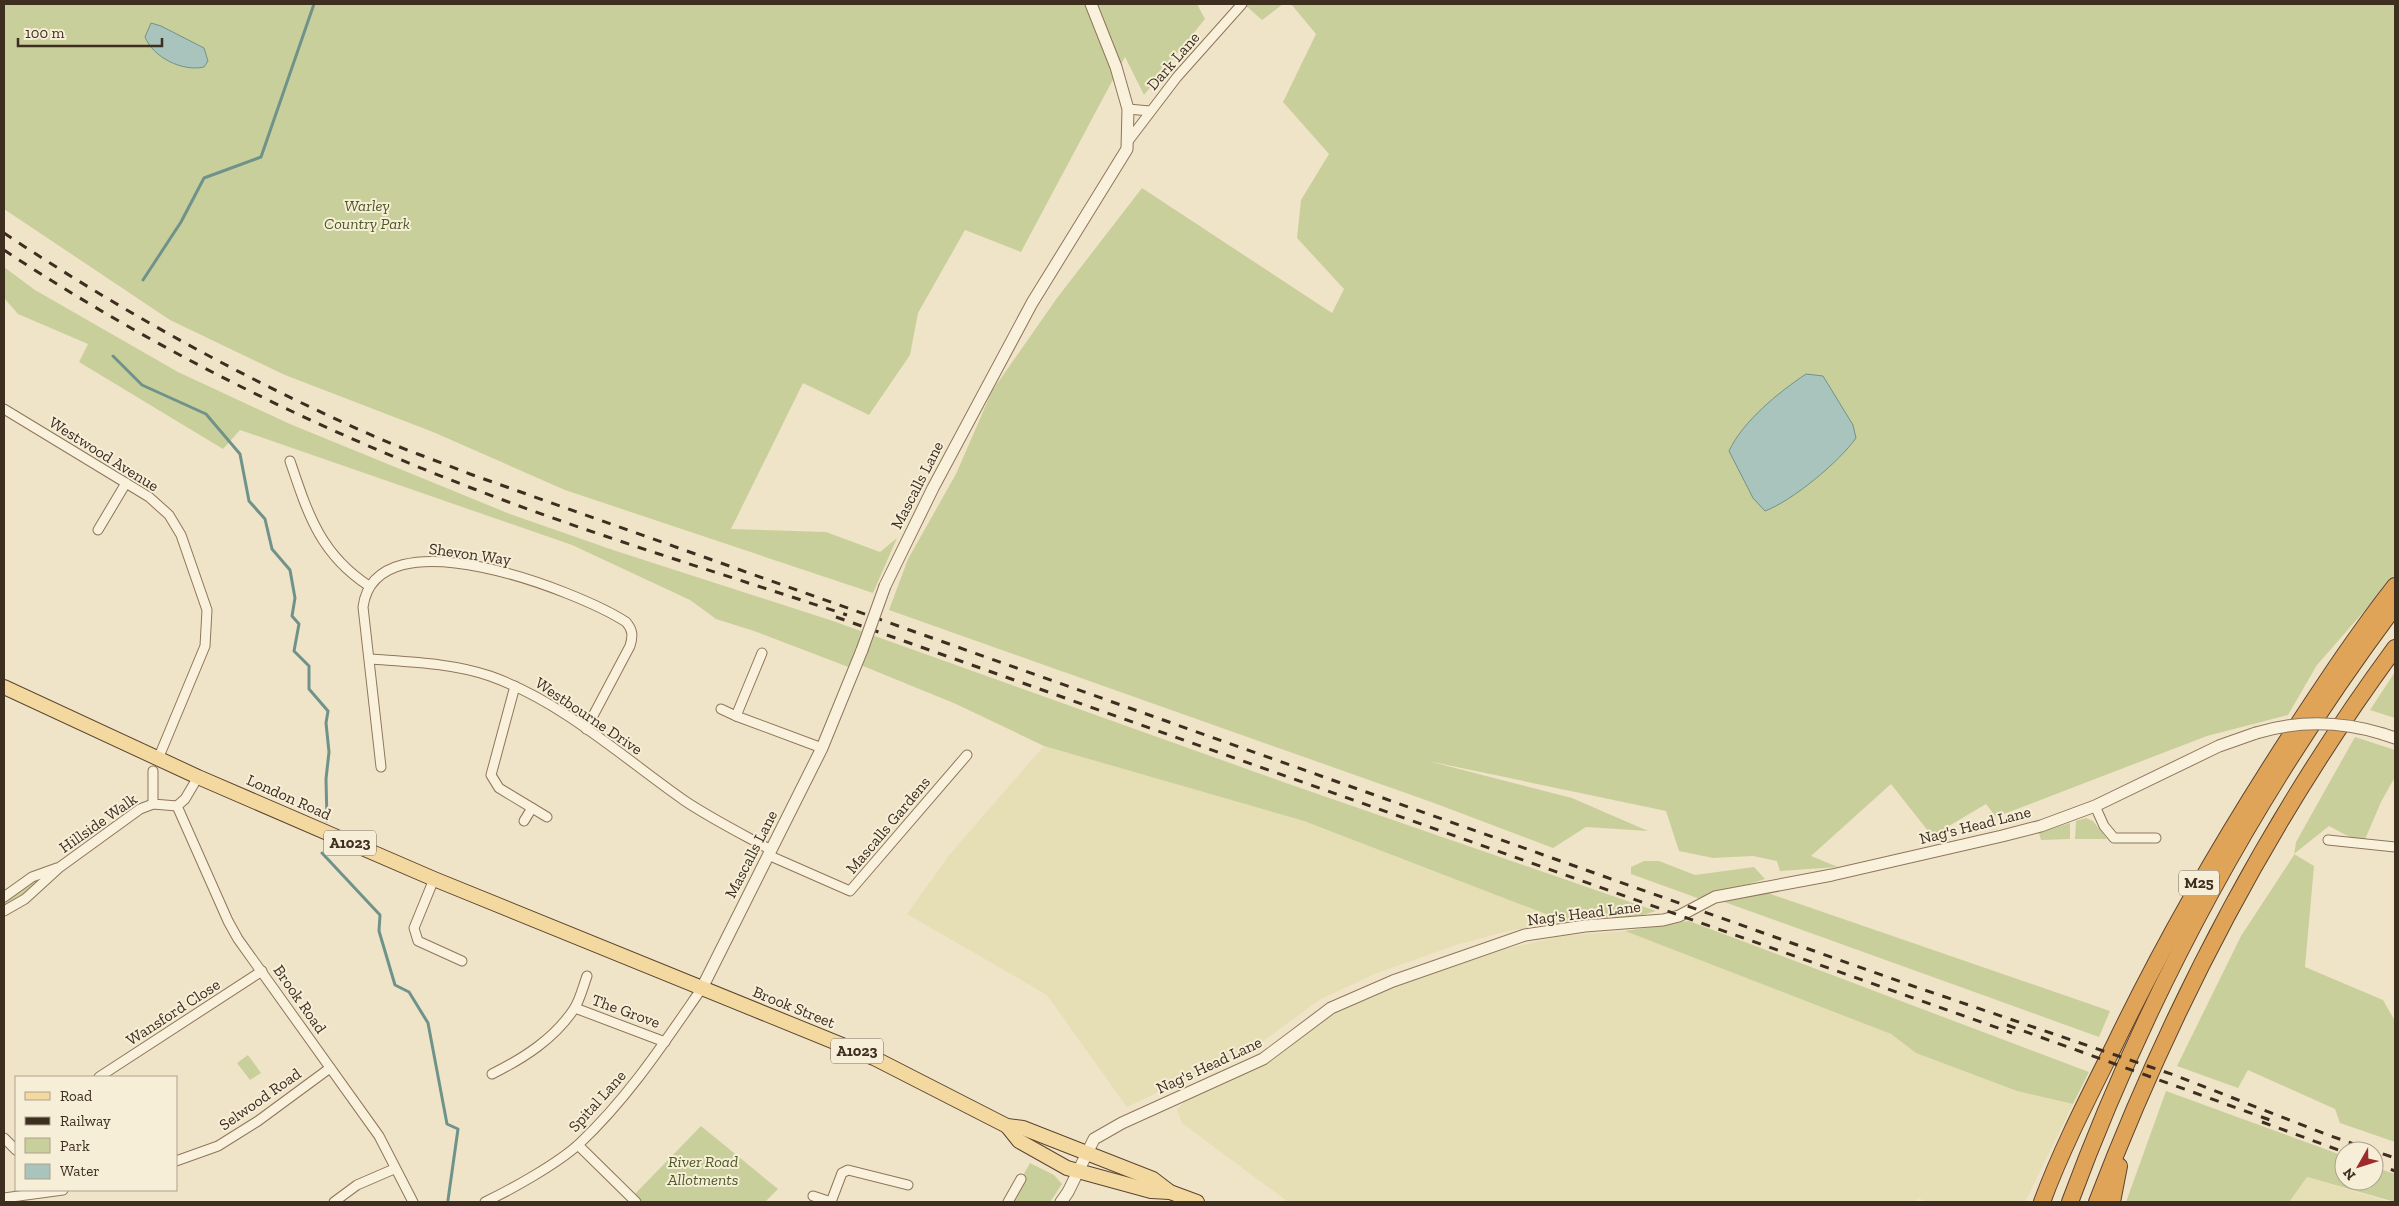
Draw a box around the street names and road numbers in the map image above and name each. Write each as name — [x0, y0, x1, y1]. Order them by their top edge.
street label: Dark Lane — [1143, 28, 1203, 94]
street label: Westwood Avenue — [46, 413, 162, 495]
street label: Mascalls Lane — [887, 438, 947, 532]
street label: Shevon Way — [428, 539, 513, 569]
street label: Westbourne Drive — [532, 673, 646, 759]
street label: London Road — [244, 770, 334, 824]
street label: Mascalls Gardens — [842, 773, 934, 877]
street label: Hillside Walk — [55, 789, 141, 857]
street label: Nag's Head Lane — [1917, 802, 2033, 848]
street label: Mascalls Lane — [721, 807, 781, 901]
road number: A1023 — [324, 830, 376, 856]
road number: M25 — [2179, 870, 2219, 896]
street label: Nag's Head Lane — [1526, 897, 1642, 929]
street label: Brook Road — [270, 961, 331, 1037]
street label: Wansford Close — [123, 975, 223, 1049]
street label: Brook Street — [750, 982, 838, 1032]
street label: The Grove — [589, 990, 663, 1032]
street label: Nag's Head Lane — [1153, 1032, 1265, 1098]
road number: A1023 — [831, 1038, 883, 1064]
street label: Selwood Road — [215, 1064, 305, 1134]
street label: Spital Lane — [564, 1066, 630, 1136]

